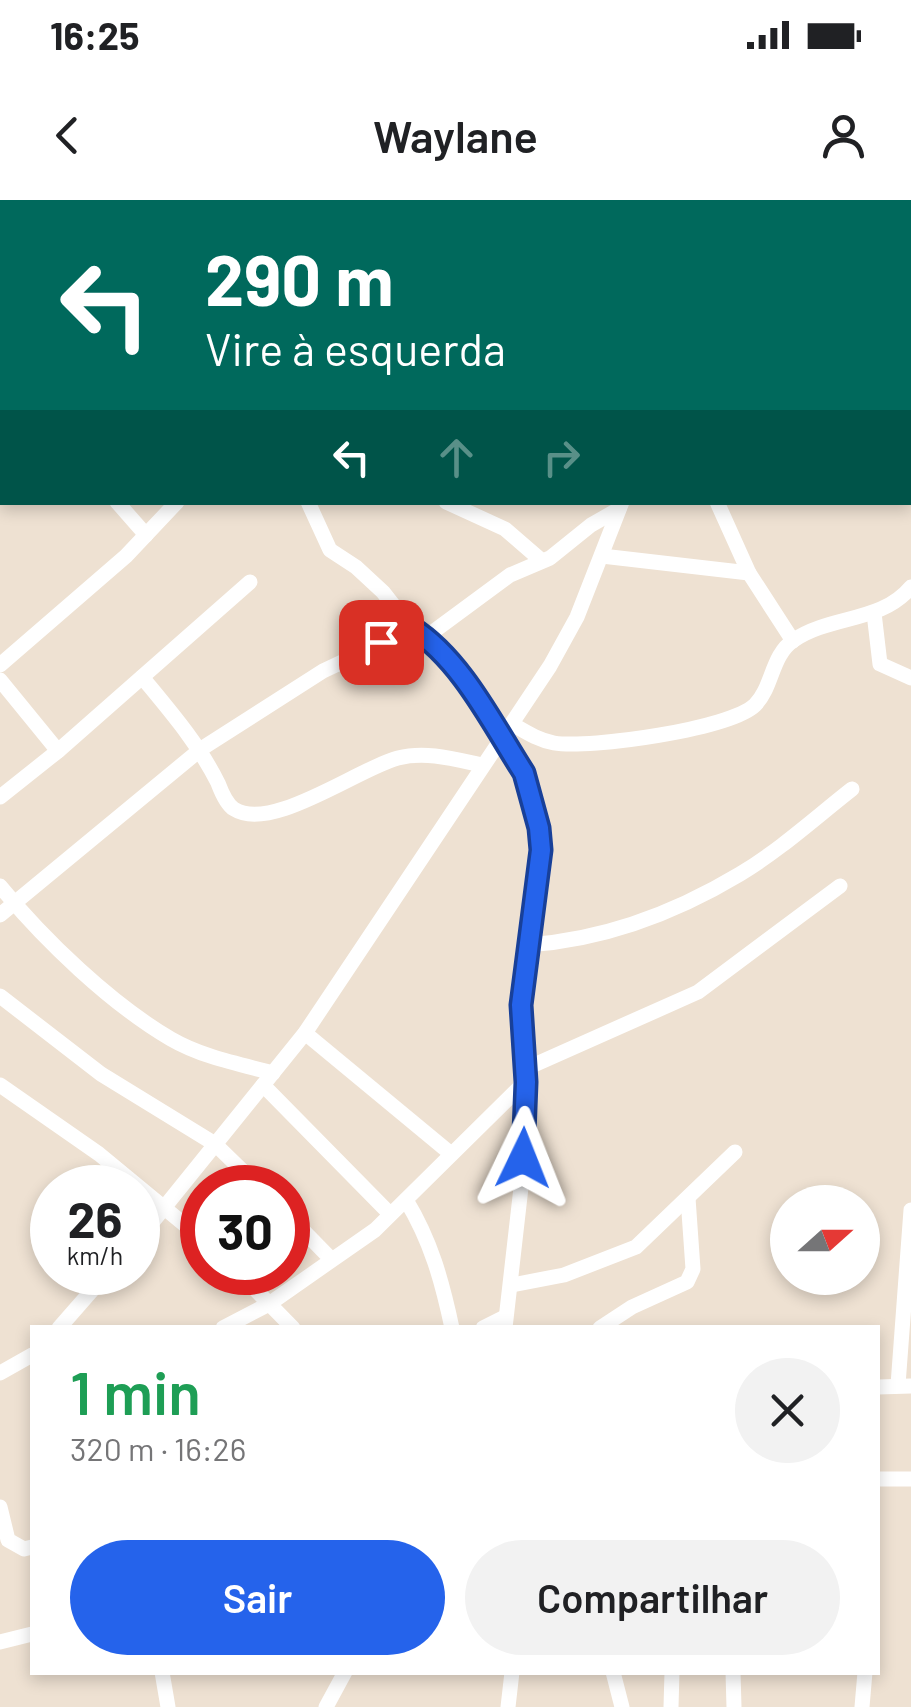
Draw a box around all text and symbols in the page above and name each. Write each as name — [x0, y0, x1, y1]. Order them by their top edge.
text: 16:25 — [50, 12, 139, 58]
icon: back — [40, 108, 95, 163]
text: Waylane — [373, 108, 538, 162]
icon: person — [816, 108, 871, 163]
text: 290 m — [205, 236, 394, 320]
icon: left — [40, 240, 170, 370]
text: Vire à esquerda — [205, 321, 506, 375]
icon: left — [324, 430, 379, 485]
icon: ahead — [429, 430, 484, 485]
icon: right — [534, 430, 589, 485]
pin — [339, 600, 424, 685]
icon: arrive — [354, 615, 409, 670]
position arrow — [471, 1106, 575, 1210]
speed limit sign: 30 — [180, 1165, 310, 1295]
north arrow — [770, 1185, 880, 1295]
map controls — [770, 1185, 880, 1295]
text: 26 — [68, 1188, 122, 1248]
text: km/h — [67, 1240, 123, 1270]
text: 1 min — [70, 1355, 201, 1427]
button: close — [735, 1358, 840, 1463]
text: 320 m · 16:26 — [70, 1429, 246, 1467]
button: Sair — [70, 1540, 445, 1655]
button: Compartilhar — [465, 1540, 840, 1655]

